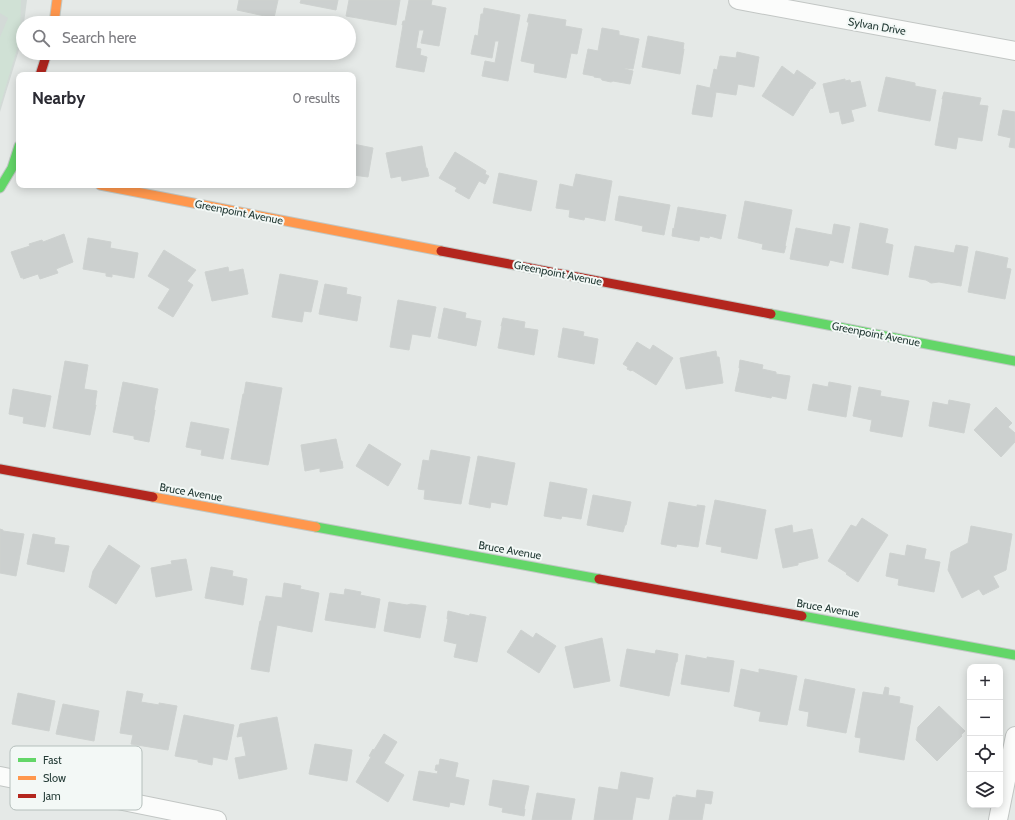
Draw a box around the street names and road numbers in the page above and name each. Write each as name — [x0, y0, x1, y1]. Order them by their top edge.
street label: Sylvan Drive — [847, 14, 907, 38]
street label: Greenpoint Avenue — [194, 197, 285, 227]
street label: Greenpoint Avenue — [513, 258, 604, 288]
street label: Greenpoint Avenue — [831, 319, 922, 349]
street label: Bruce Avenue — [158, 480, 224, 504]
street label: Bruce Avenue — [477, 538, 543, 562]
street label: Bruce Avenue — [795, 596, 861, 620]

